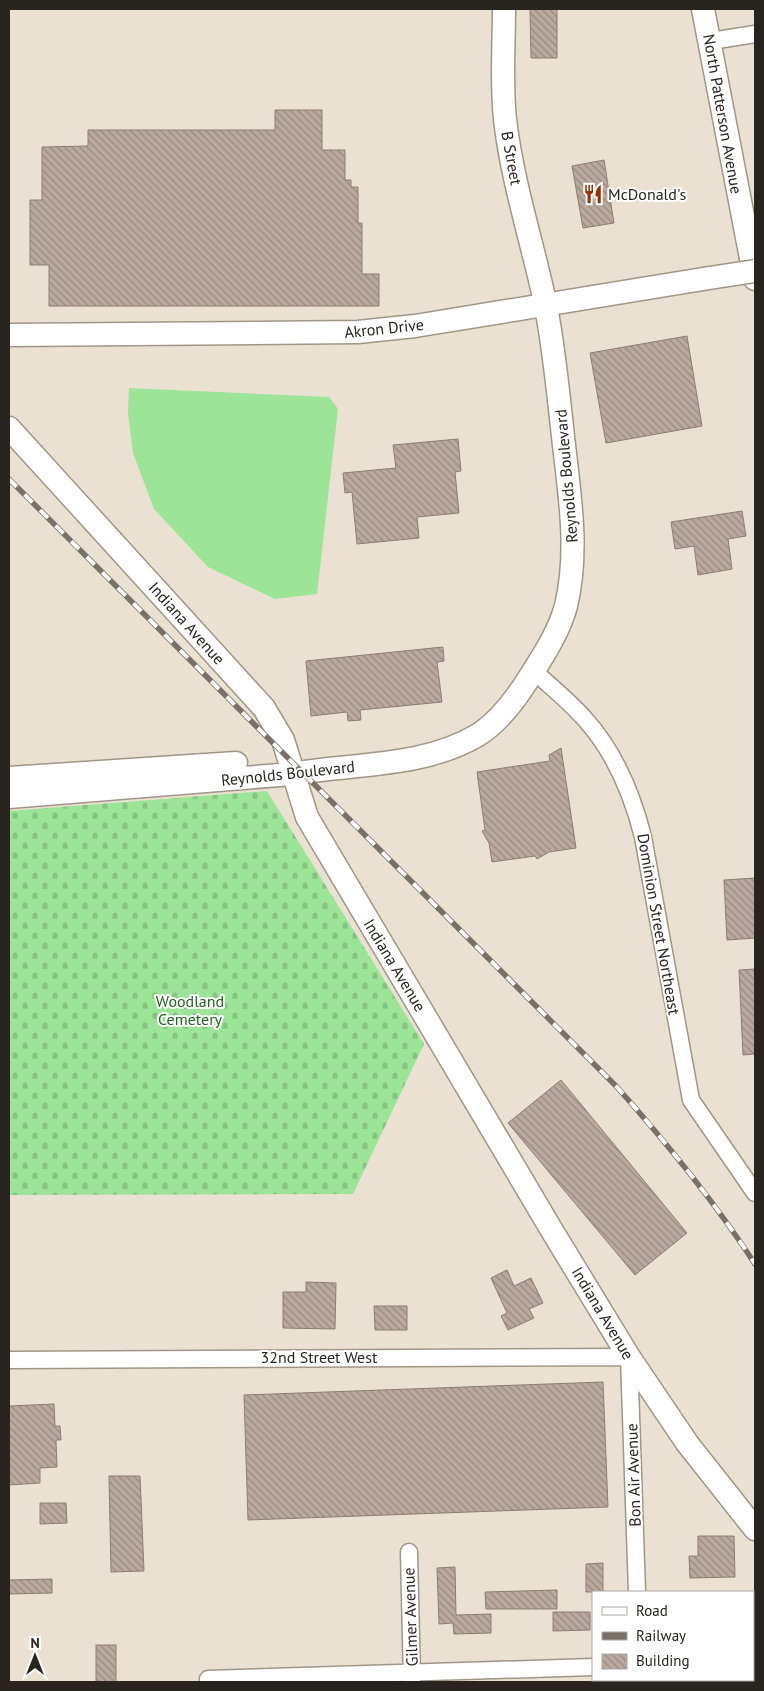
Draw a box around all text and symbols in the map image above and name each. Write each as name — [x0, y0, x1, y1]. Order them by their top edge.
street label: North Patterson Avenue — [699, 32, 747, 196]
street label: B Street — [497, 129, 527, 187]
restaurant icon: McDonald's — [582, 183, 604, 205]
place label: McDonald's — [608, 184, 686, 204]
street label: Akron Drive — [343, 314, 425, 342]
street label: Reynolds Boulevard — [550, 408, 582, 544]
street label: Indiana Avenue — [145, 577, 229, 669]
street label: Reynolds Boulevard — [220, 756, 356, 790]
street label: Dominion Street Northeast — [633, 832, 685, 1017]
street label: Indiana Avenue — [359, 915, 431, 1015]
park label: Woodland Cemetery — [156, 991, 224, 1029]
street label: Indiana Avenue — [567, 1263, 639, 1363]
street label: 32nd Street West — [261, 1347, 378, 1367]
street label: Bon Air Avenue — [621, 1423, 645, 1527]
street label: Gilmer Avenue — [398, 1567, 422, 1667]
legend — [592, 1591, 754, 1681]
text: Road — [636, 1601, 668, 1620]
text: Railway — [636, 1626, 686, 1645]
north arrow — [10, 1631, 60, 1681]
text: N — [30, 1634, 40, 1652]
text: Building — [636, 1651, 690, 1670]

